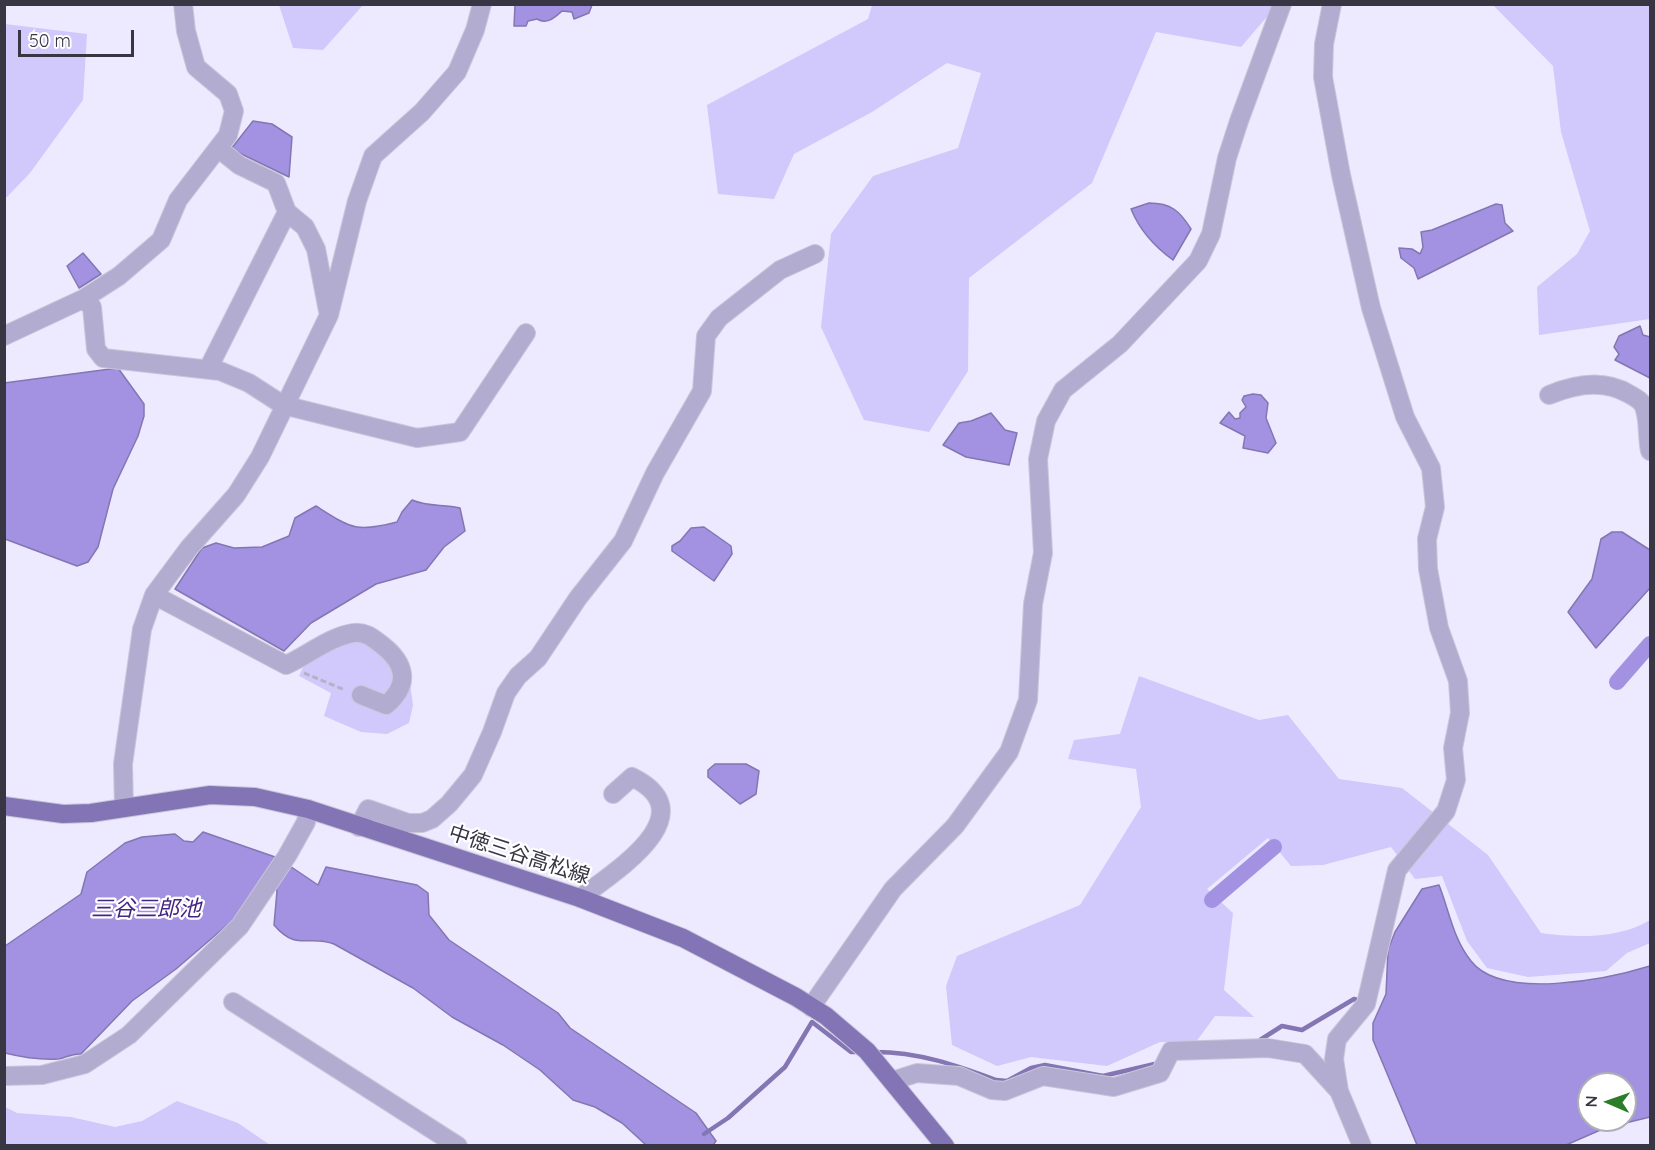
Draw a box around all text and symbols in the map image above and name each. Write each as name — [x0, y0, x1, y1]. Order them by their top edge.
scale bar — [21, 18, 136, 56]
text: 50 m — [29, 29, 71, 52]
street label: 中徳三谷高松線 — [445, 820, 593, 890]
water label: 三谷三郎池 — [91, 896, 201, 922]
north arrow — [1577, 1072, 1637, 1132]
text: N — [1581, 1095, 1601, 1108]

